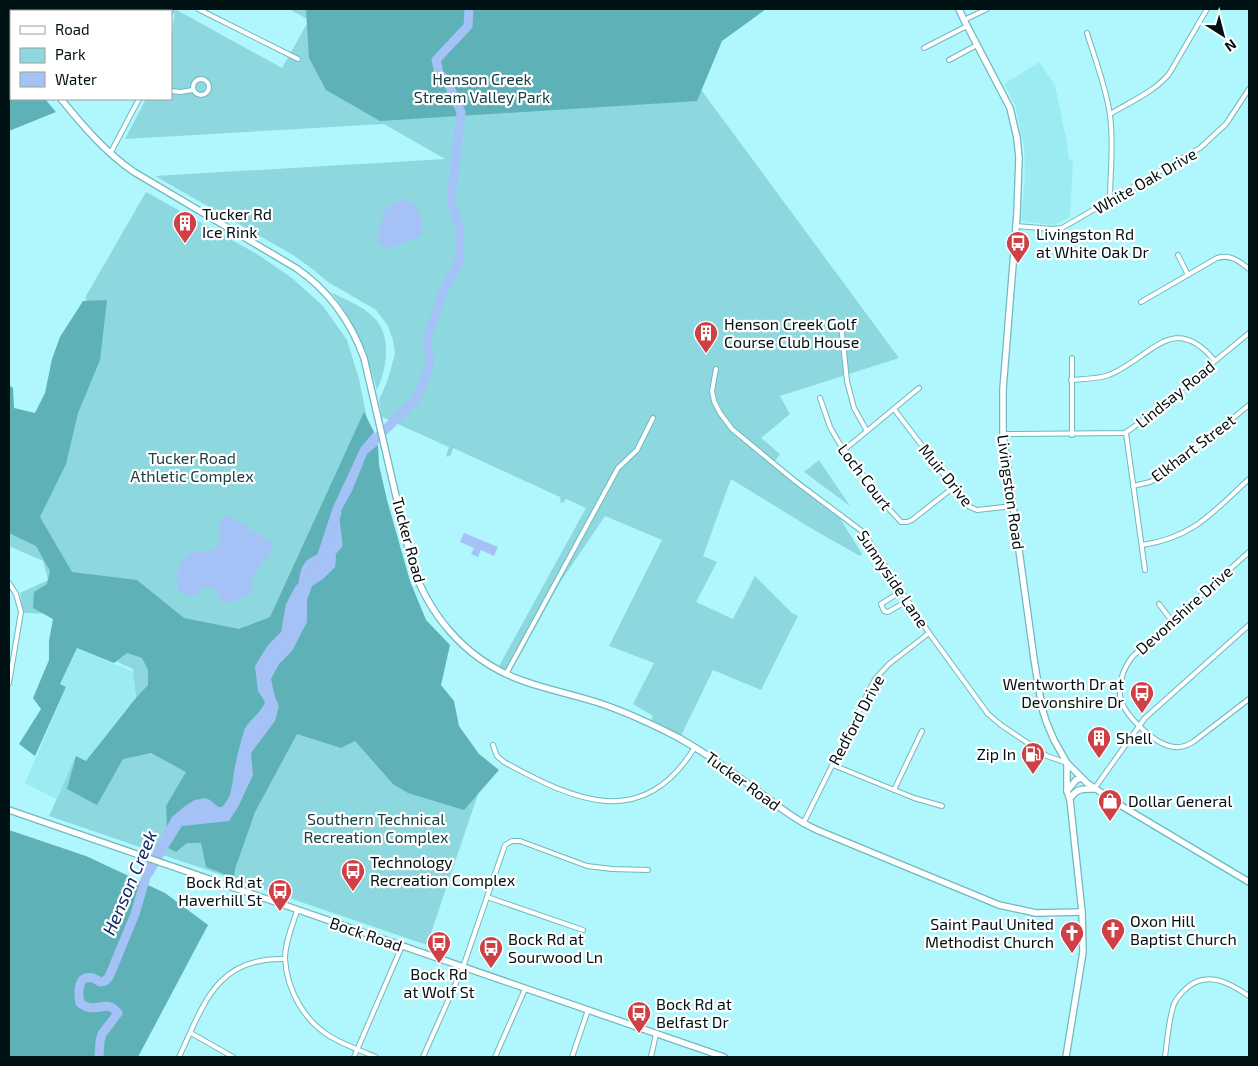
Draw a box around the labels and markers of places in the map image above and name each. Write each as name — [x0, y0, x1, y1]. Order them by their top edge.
place label: Tucker Rd Ice Rink — [202, 204, 272, 241]
building icon: Tucker Rd Ice Rink — [172, 210, 198, 244]
place label: Livingston Rd at White Oak Dr — [1036, 224, 1150, 261]
bus stop icon: Livingston Rd at White Oak Dr — [1005, 230, 1031, 264]
place label: Henson Creek Golf Course Club House — [724, 314, 859, 351]
building icon: Henson Creek Golf Course Club House — [693, 320, 719, 354]
place label: Wentworth Dr at Devonshire Dr — [1002, 674, 1125, 711]
bus stop icon: Wentworth Dr at Devonshire Dr — [1129, 680, 1155, 714]
building icon: Shell — [1086, 725, 1112, 759]
place label: Shell — [1116, 728, 1153, 747]
fuel station icon: Zip In — [1020, 741, 1046, 775]
place label: Zip In — [977, 744, 1016, 763]
shop icon: Dollar General — [1097, 788, 1123, 822]
place label: Dollar General — [1128, 791, 1232, 810]
place label: Technology Recreation Complex — [370, 852, 516, 889]
bus stop icon: Technology Recreation Complex — [340, 858, 366, 892]
place label: Bock Rd at Haverhill St — [178, 872, 262, 909]
bus stop icon: Bock Rd at Haverhill St — [267, 878, 293, 912]
place label: Oxon Hill Baptist Church — [1130, 911, 1237, 948]
place label: Saint Paul United Methodist Church — [925, 914, 1054, 951]
church icon: Oxon Hill Baptist Church — [1100, 917, 1126, 951]
church icon: Saint Paul United Methodist Church — [1059, 920, 1085, 954]
place label: Bock Rd at Sourwood Ln — [508, 929, 603, 966]
bus stop icon: Bock Rd at Wolf St — [426, 930, 452, 964]
bus stop icon: Bock Rd at Sourwood Ln — [478, 935, 504, 969]
place label: Bock Rd at Wolf St — [403, 964, 475, 1001]
place label: Bock Rd at Belfast Dr — [656, 994, 732, 1031]
bus stop icon: Bock Rd at Belfast Dr — [626, 1000, 652, 1034]

